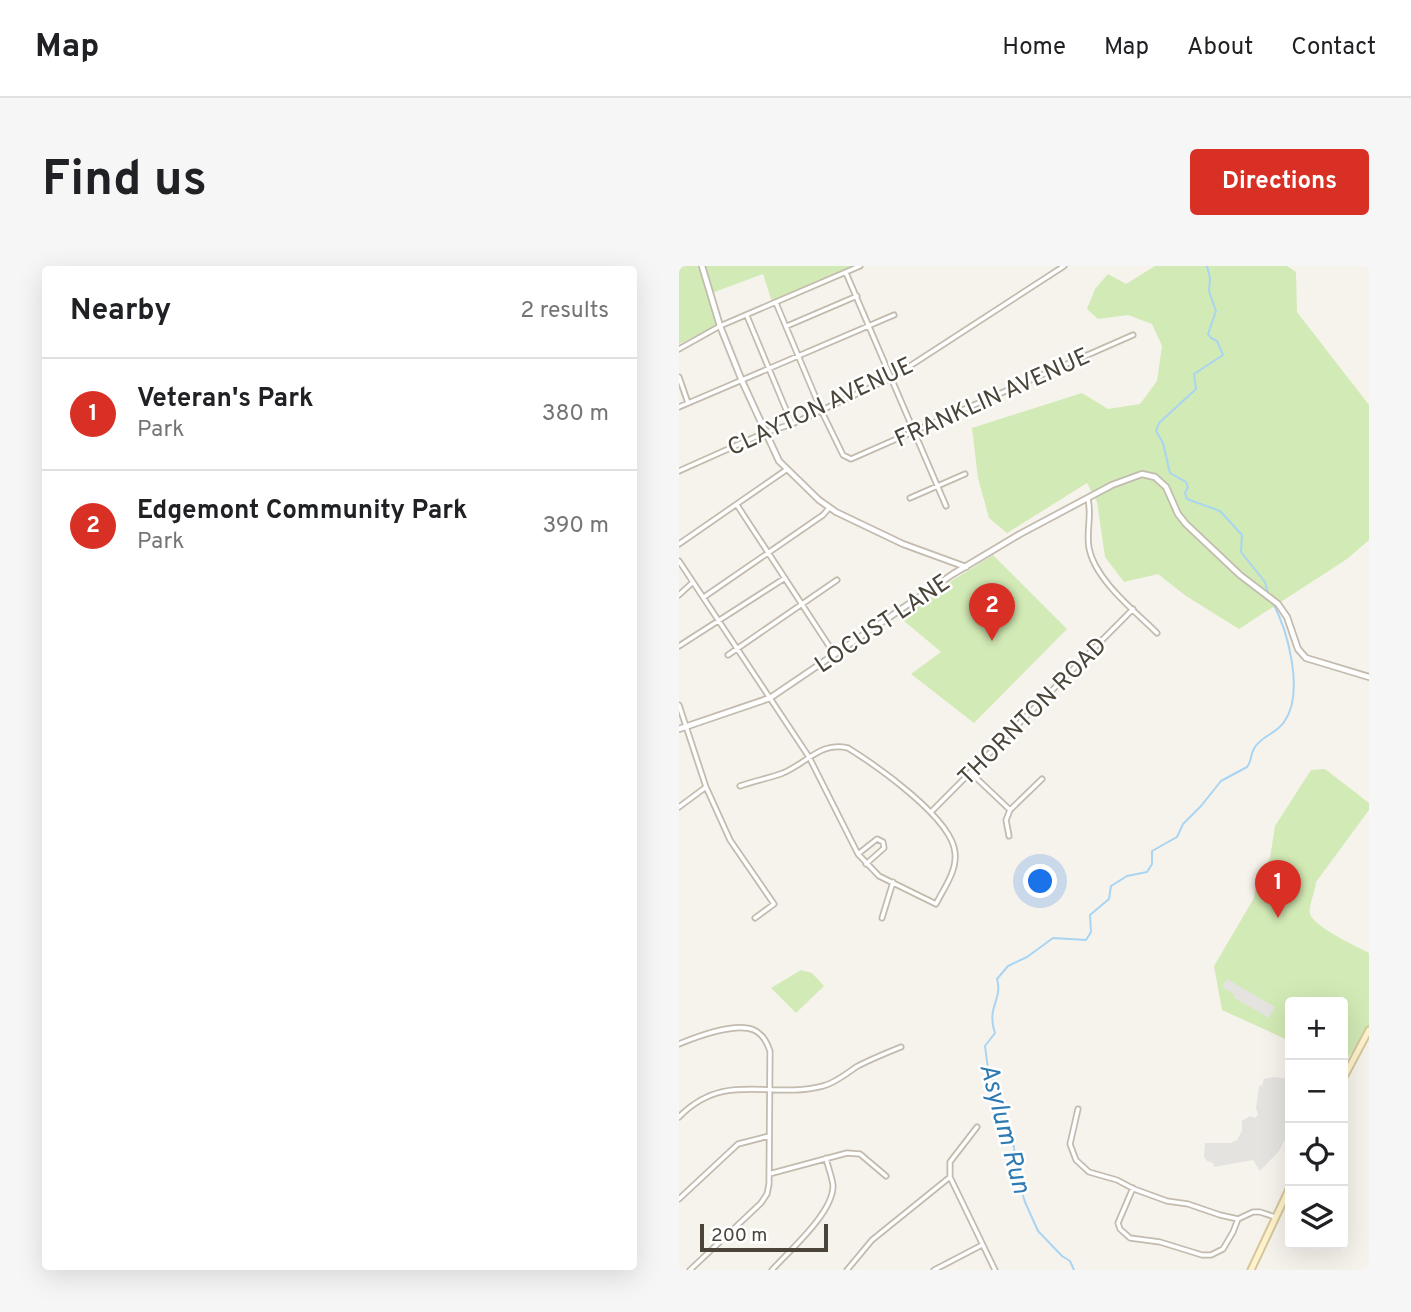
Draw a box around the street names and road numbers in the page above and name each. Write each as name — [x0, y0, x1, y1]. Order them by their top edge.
street label: FRANKLIN AVENUE — [891, 342, 1095, 455]
street label: CLAYTON AVENUE — [723, 352, 919, 464]
street label: LOCUST LANE — [810, 568, 956, 681]
street label: THORNTON ROAD — [953, 632, 1114, 793]

